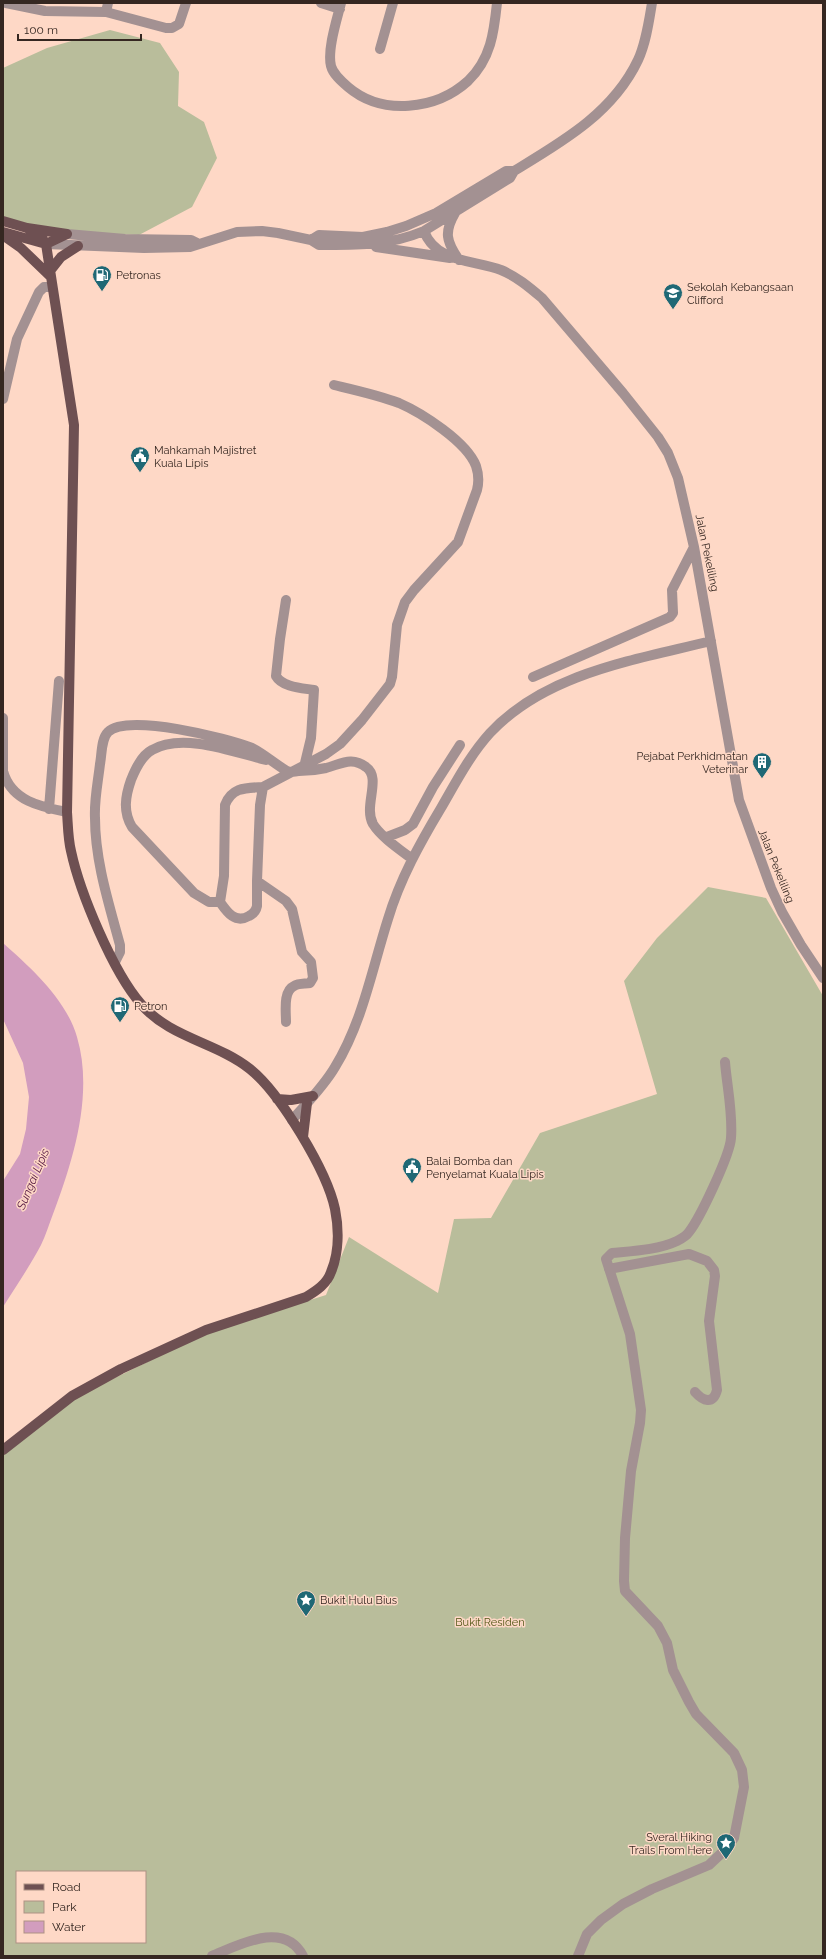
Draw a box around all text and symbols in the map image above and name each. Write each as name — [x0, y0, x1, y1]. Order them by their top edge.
scale bar — [18, 16, 141, 42]
text: 100 m — [24, 23, 58, 37]
fuel station icon: Petronas — [91, 264, 113, 292]
place label: Petronas — [116, 269, 161, 282]
place label: Sekolah Kebangsaan Clifford — [687, 281, 793, 307]
school or university icon: Sekolah Kebangsaan Clifford — [662, 282, 684, 310]
place label: Mahkamah Majistret Kuala Lipis — [154, 444, 257, 470]
public building icon: Mahkamah Majistret Kuala Lipis — [129, 445, 151, 473]
street label: Jalan Pekeliling — [692, 513, 722, 593]
place label: Pejabat Perkhidmatan Veterinar — [636, 750, 748, 776]
building icon: Pejabat Perkhidmatan Veterinar — [751, 751, 773, 779]
street label: Jalan Pekeliling — [755, 827, 797, 905]
fuel station icon: Petron — [109, 995, 131, 1023]
place label: Petron — [134, 1000, 167, 1013]
water label: Sungai Lipis — [13, 1146, 52, 1213]
place label: Balai Bomba dan Penyelamat Kuala Lipis — [426, 1155, 544, 1181]
public building icon: Balai Bomba dan Penyelamat Kuala Lipis — [401, 1156, 423, 1184]
place icon: Bukit Hulu Bius — [295, 1589, 317, 1617]
place label: Bukit Hulu Bius — [320, 1594, 397, 1607]
park label: Bukit Residen — [455, 1616, 525, 1629]
place label: Sveral Hiking Trails From Here — [629, 1831, 713, 1857]
place icon: Sveral Hiking Trails From Here — [715, 1832, 737, 1860]
legend — [16, 1871, 146, 1943]
text: Road — [52, 1880, 81, 1894]
text: Park — [52, 1900, 77, 1914]
text: Water — [52, 1920, 86, 1934]

